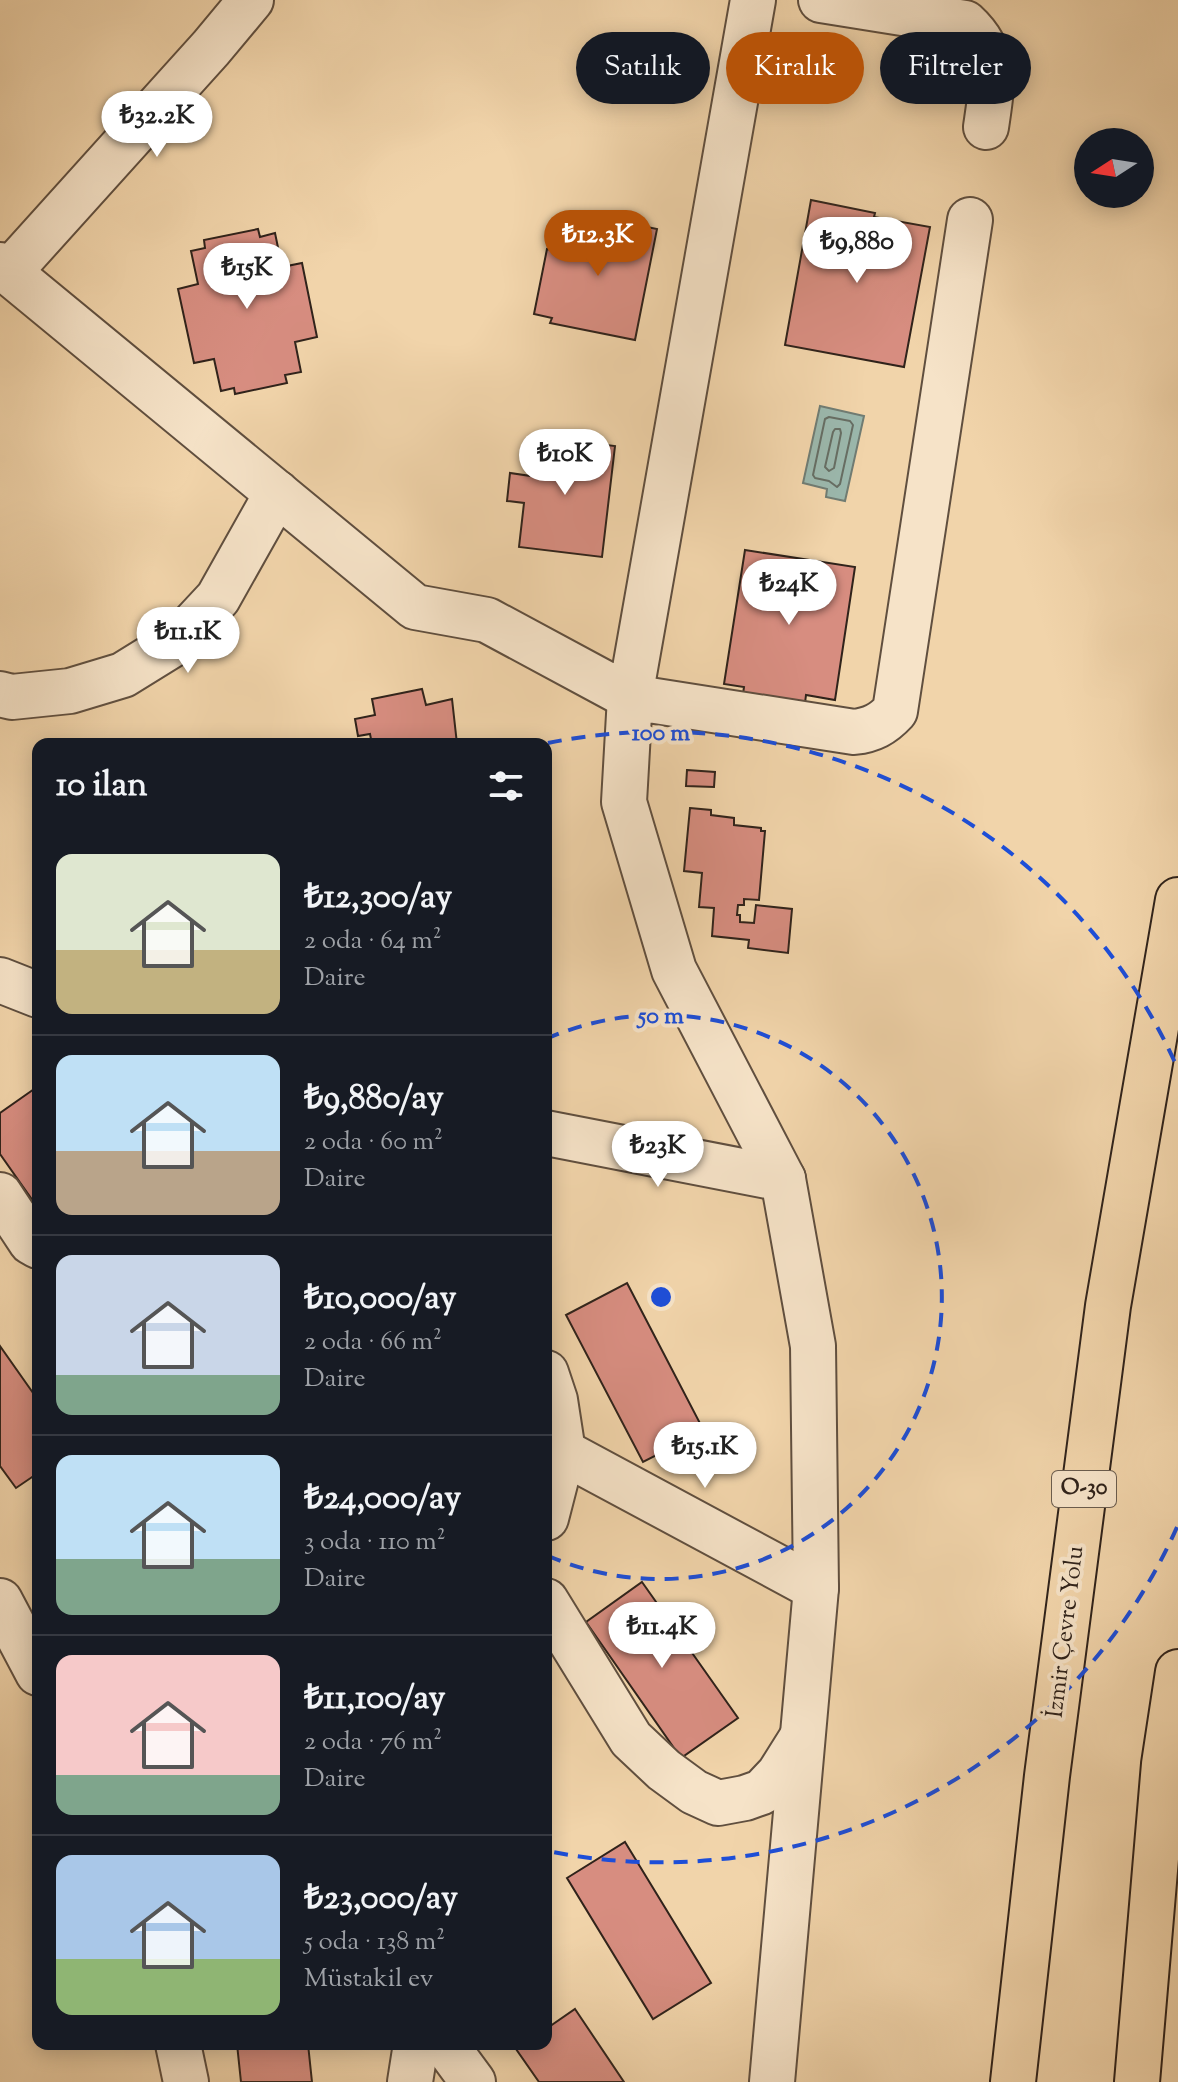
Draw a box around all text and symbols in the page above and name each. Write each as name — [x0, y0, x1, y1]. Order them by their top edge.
chip: Satılık — [576, 32, 710, 104]
chip: Kiralık — [726, 32, 864, 104]
chip: Filtreler — [880, 32, 1031, 104]
pin: ₺32.2K — [92, 91, 222, 159]
text: ₺32.2K — [119, 98, 195, 135]
north arrow — [1074, 128, 1154, 208]
map controls — [1074, 128, 1154, 208]
pin: ₺12.3K — [533, 210, 663, 278]
text: ₺12.3K — [562, 217, 634, 254]
pin: ₺9,880 — [792, 217, 922, 285]
text: ₺9,880 — [820, 224, 894, 261]
pin: ₺15K — [200, 243, 294, 311]
text: ₺15K — [221, 250, 273, 287]
pin: ₺10K — [518, 429, 612, 497]
text: ₺10K — [537, 436, 593, 473]
pin: ₺24K — [742, 559, 836, 627]
text: ₺24K — [760, 566, 818, 603]
pin: ₺11.1K — [123, 607, 253, 675]
text: ₺11.1K — [155, 614, 221, 651]
text: 100 m — [632, 717, 690, 751]
text: 10 ilan — [56, 762, 147, 811]
icon: filters — [484, 764, 528, 808]
text: ₺12,300/ay — [304, 874, 452, 923]
icon: home — [120, 886, 216, 982]
text: 2 oda · 64 m² — [304, 923, 442, 960]
text: Daire — [304, 960, 366, 997]
text: 50 m — [636, 1000, 684, 1034]
text: ₺9,880/ay — [304, 1075, 444, 1124]
icon: home — [120, 1087, 216, 1183]
pin: ₺23K — [611, 1121, 705, 1189]
text: 2 oda · 60 m² — [304, 1124, 443, 1161]
text: ₺23K — [630, 1128, 686, 1165]
text: Daire — [304, 1161, 366, 1198]
text: ₺10,000/ay — [304, 1275, 456, 1324]
centre of rings — [647, 1283, 675, 1311]
icon: home — [120, 1287, 216, 1383]
text: 2 oda · 66 m² — [304, 1324, 442, 1361]
text: Daire — [304, 1361, 366, 1398]
pin: ₺15.1K — [640, 1422, 770, 1490]
text: ₺15.1K — [672, 1429, 738, 1466]
road number: O-30 — [1052, 1471, 1116, 1507]
text: ₺24,000/ay — [304, 1475, 461, 1524]
icon: home — [120, 1487, 216, 1583]
text: 3 oda · 110 m² — [304, 1524, 446, 1561]
street label: İzmir Çevre Yolu — [1039, 1544, 1093, 1720]
text: Daire — [304, 1561, 366, 1598]
pin: ₺11.4K — [597, 1602, 727, 1670]
text: ₺11.4K — [626, 1609, 698, 1646]
text: ₺11,100/ay — [304, 1675, 446, 1724]
icon: home — [120, 1687, 216, 1783]
text: 2 oda · 76 m² — [304, 1724, 442, 1761]
text: Daire — [304, 1761, 366, 1798]
text: ₺23,000/ay — [304, 1875, 458, 1924]
icon: home — [120, 1887, 216, 1983]
text: 5 oda · 138 m² — [304, 1924, 445, 1961]
text: Müstakil ev — [304, 1961, 433, 1998]

